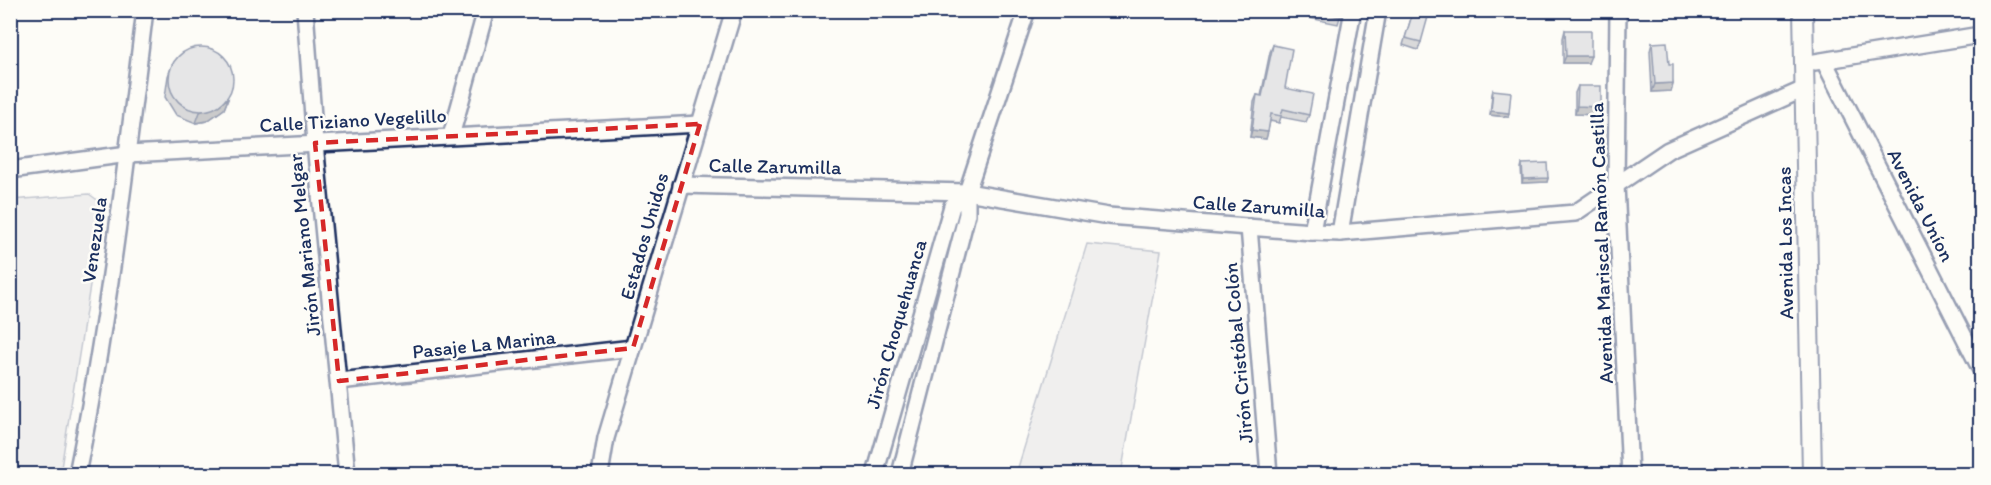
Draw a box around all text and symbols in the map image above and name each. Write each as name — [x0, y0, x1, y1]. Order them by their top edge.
street label: Avenida Mariscal Ramón Castilla — [1584, 101, 1618, 384]
street label: Calle Tiziano Vegelillo — [259, 103, 447, 137]
street label: Avenida Uníon — [1882, 145, 1960, 266]
street label: Jirón Mariano Melgar — [282, 153, 326, 337]
street label: Calle Zarumilla — [708, 153, 842, 179]
street label: Avenida Los Incas — [1772, 166, 1798, 320]
street label: Estados Unidos — [614, 169, 674, 302]
street label: Calle Zarumilla — [1192, 189, 1327, 223]
street label: Venezuela — [76, 195, 112, 285]
street label: Jirón Choquehuanca — [860, 236, 932, 411]
street label: Jirón Cristóbal Colón — [1218, 262, 1258, 444]
street label: Pasaje La Marina — [411, 324, 557, 363]

